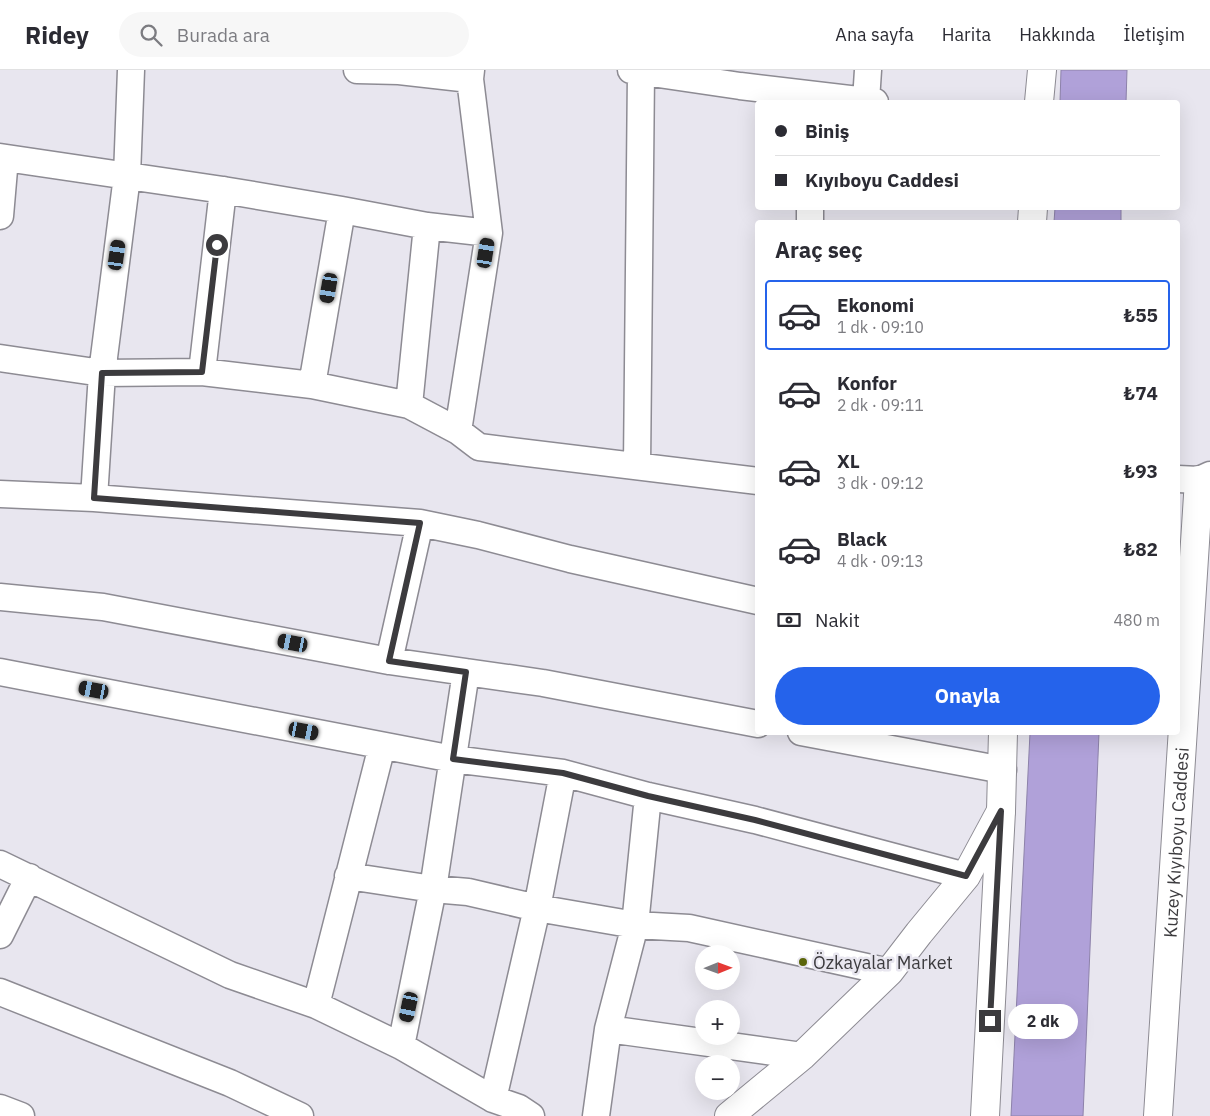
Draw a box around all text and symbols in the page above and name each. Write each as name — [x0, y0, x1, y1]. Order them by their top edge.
search box — [119, 12, 469, 57]
text: Ridey — [25, 19, 89, 51]
icon: search — [137, 21, 165, 49]
text: Burada ara — [177, 23, 270, 47]
text: Ana sayfa — [835, 23, 914, 46]
text: Harita — [942, 23, 991, 46]
text: Hakkında — [1019, 23, 1095, 46]
text: İletişim — [1123, 23, 1185, 46]
text: Biniş — [805, 119, 849, 143]
text: Kıyıboyu Caddesi — [805, 168, 959, 192]
route start — [206, 234, 228, 256]
text: Araç seç — [775, 235, 863, 264]
car — [476, 237, 495, 269]
car — [107, 239, 126, 271]
car — [319, 272, 338, 304]
icon: car — [777, 293, 822, 338]
text: Ekonomi — [837, 293, 914, 317]
text: ₺55 — [1124, 303, 1158, 327]
text: 1 dk · 09:10 — [837, 317, 924, 337]
icon: car — [777, 371, 822, 416]
text: Konfor — [837, 371, 897, 395]
text: ₺74 — [1124, 381, 1158, 405]
text: 2 dk · 09:11 — [837, 395, 924, 415]
icon: car — [777, 449, 822, 494]
text: XL — [837, 449, 860, 473]
text: ₺93 — [1124, 459, 1158, 483]
text: 3 dk · 09:12 — [837, 473, 924, 493]
icon: car — [777, 527, 822, 572]
text: Black — [837, 527, 887, 551]
text: ₺82 — [1124, 537, 1158, 561]
text: 4 dk · 09:13 — [837, 551, 924, 571]
icon: cash — [775, 606, 803, 634]
text: Nakit — [815, 608, 860, 632]
text: 480 m — [1113, 610, 1160, 630]
car — [276, 633, 309, 653]
button: Onayla — [775, 667, 1160, 725]
car — [77, 680, 110, 700]
car — [287, 721, 320, 741]
street label: Kuzey Kıyıboyu Caddesi — [1158, 747, 1193, 938]
north arrow — [695, 945, 740, 990]
map controls — [695, 945, 740, 1100]
place label: Özkayalar Market — [813, 951, 953, 974]
marker: Özkayalar Market — [797, 956, 809, 968]
car — [398, 991, 419, 1023]
button: + — [695, 1000, 740, 1045]
callout: 2 dk — [1008, 1004, 1078, 1038]
route end — [979, 1010, 1001, 1032]
text: 2 dk — [1027, 1011, 1059, 1031]
button: − — [695, 1055, 740, 1100]

